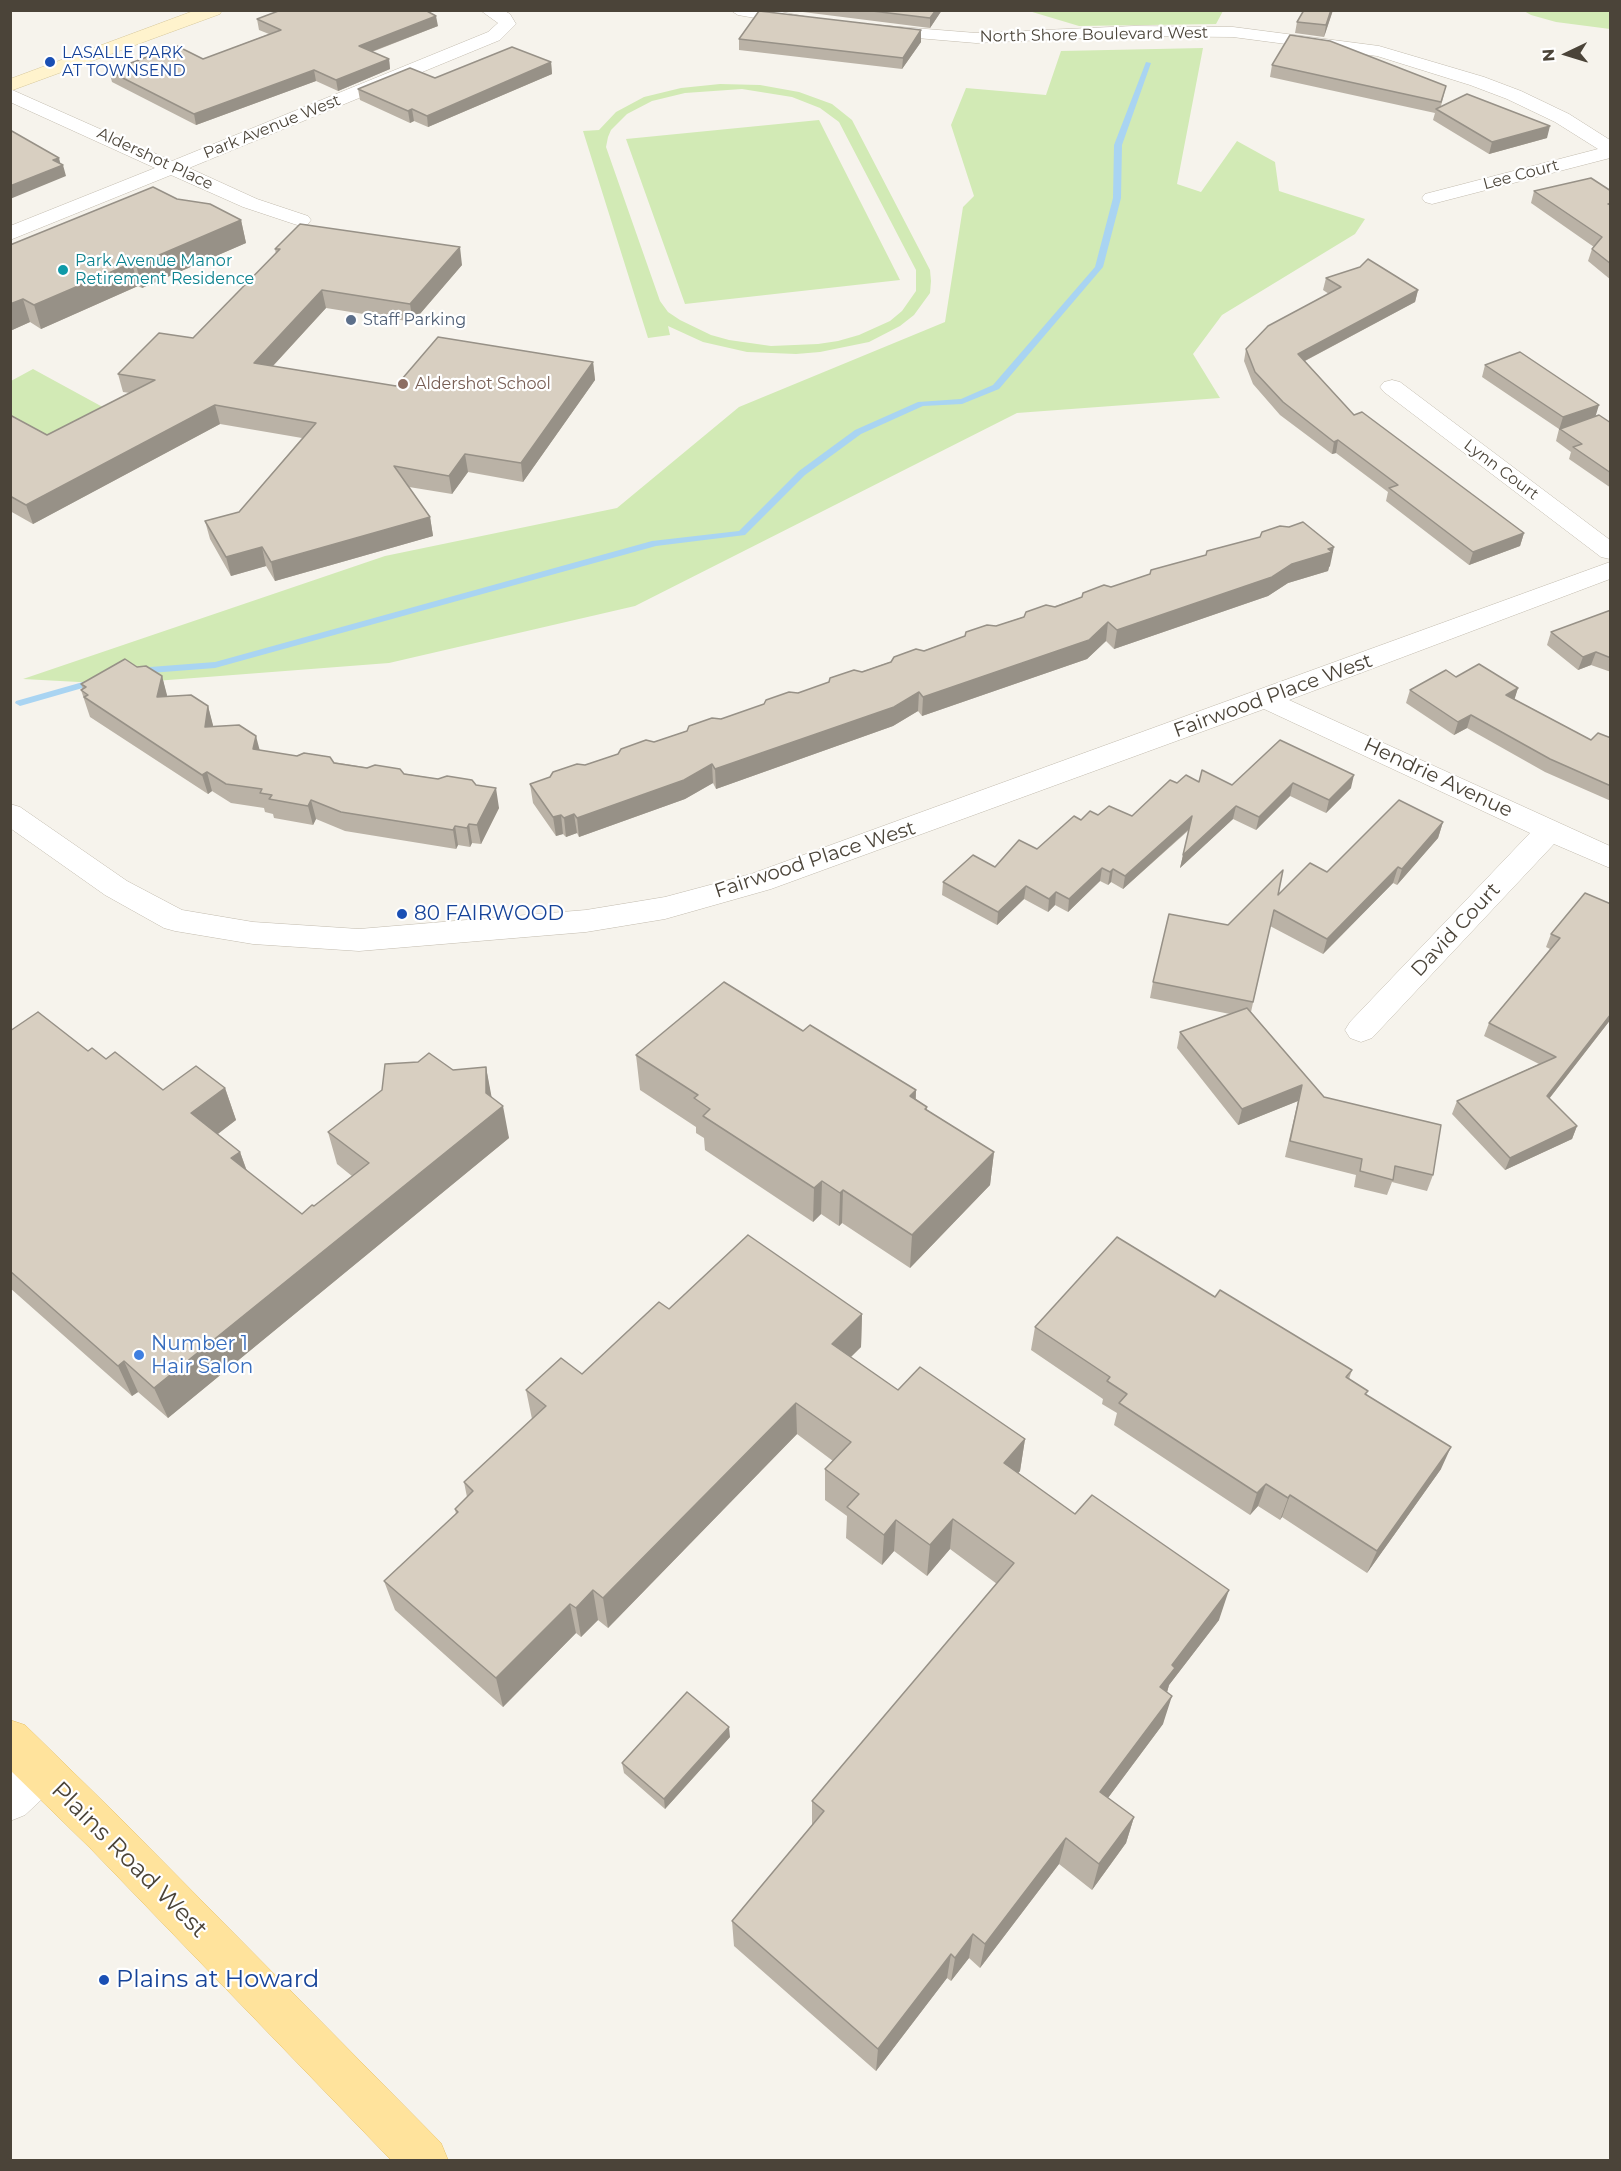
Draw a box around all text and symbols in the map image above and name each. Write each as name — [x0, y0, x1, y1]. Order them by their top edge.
street label: North Shore Boulevard West — [980, 23, 1208, 47]
north arrow — [1537, 24, 1597, 84]
place label: LASALLE PARK AT TOWNSEND — [62, 43, 186, 81]
text: N — [1539, 48, 1558, 62]
marker: LASALLE PARK AT TOWNSEND — [43, 55, 57, 69]
street label: Park Avenue West — [201, 91, 343, 163]
street label: Aldershot Place — [94, 124, 216, 194]
street label: Lee Court — [1481, 156, 1561, 194]
place label: Park Avenue Manor Retirement Residence — [75, 251, 254, 289]
marker: Park Avenue Manor Retirement Residence — [56, 263, 70, 277]
place label: Staff Parking — [363, 310, 466, 330]
marker: Staff Parking — [344, 313, 358, 327]
place label: Aldershot School — [415, 374, 551, 394]
marker: Aldershot School — [396, 377, 410, 391]
street label: Lynn Court — [1460, 436, 1542, 504]
street label: Fairwood Place West — [1170, 649, 1376, 743]
street label: Hendrie Avenue — [1360, 733, 1516, 823]
street label: Fairwood Place West — [711, 816, 919, 904]
street label: David Court — [1407, 878, 1505, 982]
place label: 80 FAIRWOOD — [414, 902, 564, 926]
marker: 80 FAIRWOOD — [395, 907, 409, 921]
place label: Number 1 Hair Salon — [151, 1332, 253, 1379]
marker: Number 1 Hair Salon — [132, 1348, 146, 1362]
street label: Plains Road West — [45, 1776, 213, 1944]
place label: Plains at Howard — [116, 1966, 319, 1994]
marker: Plains at Howard — [97, 1973, 111, 1987]

